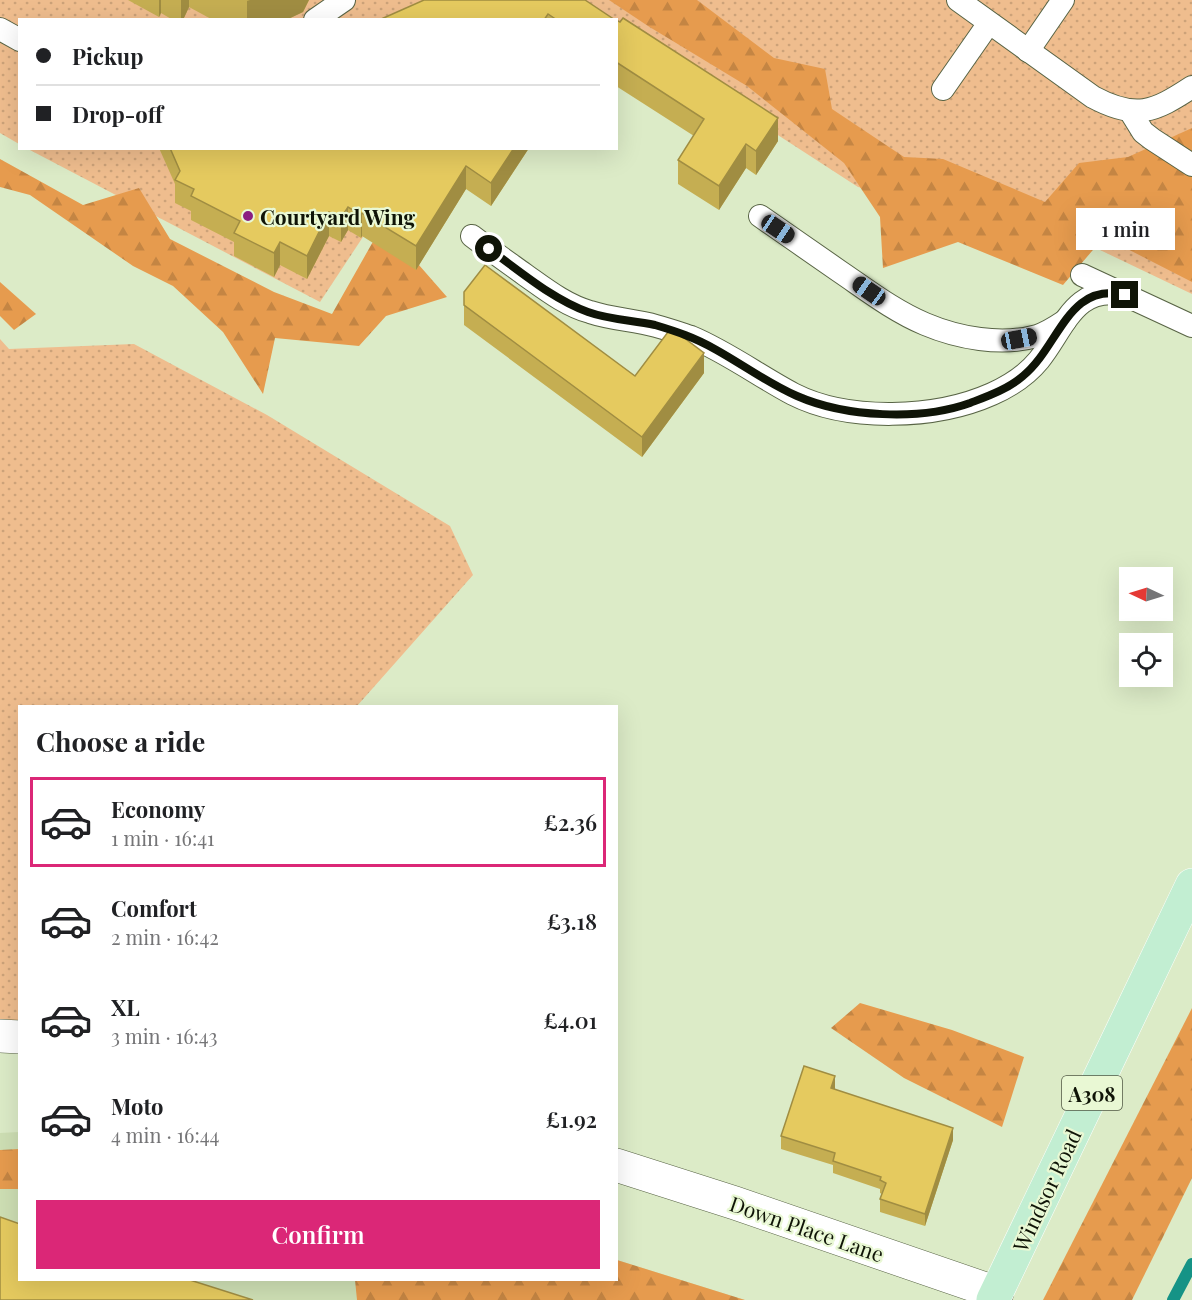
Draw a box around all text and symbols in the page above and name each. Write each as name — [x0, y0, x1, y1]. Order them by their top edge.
text: Pickup — [72, 41, 143, 71]
text: Drop-off — [72, 99, 163, 129]
place label: Courtyard Wing — [260, 202, 415, 230]
callout: 1 min — [1076, 208, 1174, 250]
marker: Courtyard Wing — [241, 209, 255, 223]
car — [758, 211, 798, 247]
text: 1 min — [1101, 215, 1150, 242]
route start — [475, 235, 502, 262]
car — [849, 273, 889, 309]
route end — [1111, 281, 1138, 308]
car — [1000, 327, 1038, 351]
north arrow — [1119, 567, 1173, 621]
map controls — [1119, 567, 1173, 687]
button: locate — [1119, 633, 1173, 687]
text: Choose a ride — [36, 723, 205, 759]
text: Economy — [111, 794, 205, 824]
icon: car — [39, 795, 93, 849]
text: £2.36 — [544, 807, 597, 837]
text: 1 min · 16:41 — [111, 824, 215, 851]
text: Comfort — [111, 893, 197, 923]
icon: car — [39, 894, 93, 948]
text: £3.18 — [547, 906, 597, 936]
text: 2 min · 16:42 — [111, 923, 219, 950]
text: XL — [111, 992, 140, 1022]
icon: car — [39, 993, 93, 1047]
text: £4.01 — [544, 1005, 597, 1035]
text: 3 min · 16:43 — [111, 1022, 217, 1049]
road number: A308 — [1062, 1076, 1122, 1110]
text: Moto — [111, 1091, 164, 1121]
icon: car — [39, 1092, 93, 1146]
text: £1.92 — [546, 1104, 597, 1134]
text: 4 min · 16:44 — [111, 1121, 219, 1148]
street label: Windsor Road — [1005, 1124, 1087, 1257]
street label: Down Place Lane — [726, 1189, 888, 1267]
button: Confirm — [36, 1200, 600, 1269]

